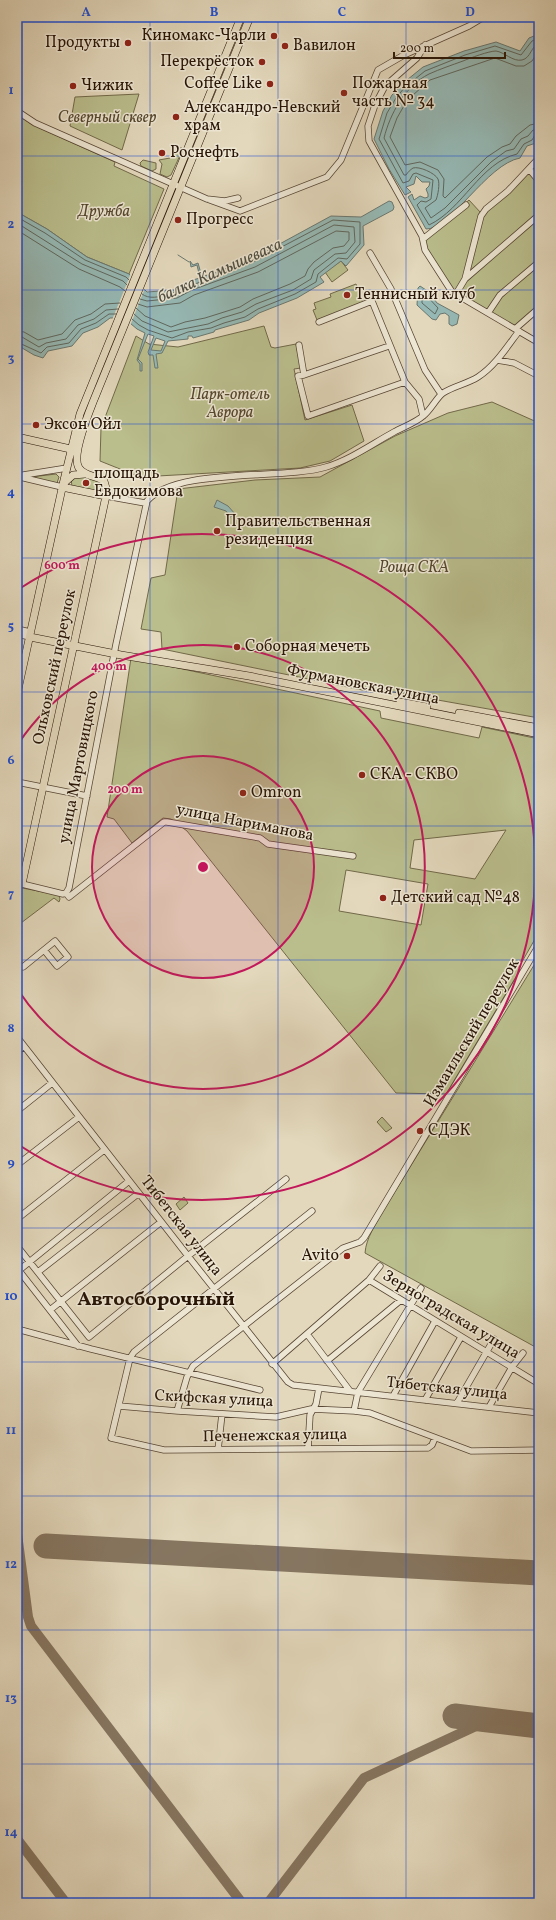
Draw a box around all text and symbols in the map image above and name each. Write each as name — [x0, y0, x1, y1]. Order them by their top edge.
text: A — [81, 4, 91, 22]
text: B — [210, 4, 219, 22]
text: C — [338, 4, 346, 22]
text: D — [465, 4, 475, 22]
place label: Киномакс-Чарли — [141, 25, 266, 47]
marker: Киномакс-Чарли — [269, 31, 279, 41]
place label: Продукты — [45, 32, 120, 54]
scale bar — [394, 34, 505, 60]
place label: Вавилон — [293, 35, 356, 57]
marker: Продукты — [123, 38, 133, 48]
marker: Вавилон — [280, 41, 290, 51]
text: 200 m — [400, 41, 434, 57]
place label: Перекрёсток — [160, 51, 254, 73]
marker: Перекрёсток — [257, 57, 267, 67]
place label: Coffee Like — [184, 73, 262, 95]
place label: Пожарная часть № 34 — [352, 73, 435, 113]
place label: Чижик — [81, 75, 133, 97]
marker: Coffee Like — [265, 79, 275, 89]
marker: Чижик — [68, 81, 78, 91]
text: 1 — [8, 82, 14, 100]
marker: Пожарная часть № 34 — [339, 88, 349, 98]
place label: Александро-Невский храм — [184, 97, 341, 137]
park label: Северный сквер — [58, 107, 157, 129]
marker: Александро-Невский храм — [171, 112, 181, 122]
place label: Роснефть — [170, 142, 239, 164]
marker: Роснефть — [157, 148, 167, 158]
park label: Дружба — [77, 201, 130, 223]
place label: Прогресс — [186, 209, 254, 231]
marker: Прогресс — [173, 215, 183, 225]
text: 2 — [8, 216, 15, 234]
water label: балка Камышеваха — [154, 233, 286, 309]
place label: Теннисный клуб — [355, 284, 475, 306]
marker: Теннисный клуб — [342, 290, 352, 300]
text: 3 — [8, 350, 15, 368]
park label: Парк-отель Аврора — [190, 384, 270, 424]
place label: Эксон Ойл — [44, 414, 121, 436]
marker: Эксон Ойл — [31, 420, 41, 430]
place label: площадь Евдокимова — [94, 463, 183, 503]
marker: площадь Евдокимова — [81, 478, 91, 488]
text: 4 — [7, 484, 15, 502]
place label: Правительственная резиденция — [225, 511, 371, 551]
marker: Правительственная резиденция — [212, 526, 222, 536]
park label: Роща СКА — [379, 557, 449, 579]
text: 600 m — [44, 558, 80, 574]
street label: Ольховский переулок — [28, 587, 82, 747]
text: 5 — [8, 618, 14, 636]
place label: Соборная мечеть — [245, 636, 370, 658]
marker: Соборная мечеть — [232, 642, 242, 652]
text: 400 m — [91, 659, 127, 675]
street label: Фурмановская улица — [285, 659, 441, 711]
street label: улица Мартовицкого — [53, 688, 105, 846]
text: 6 — [7, 752, 15, 770]
place label: СКА - СКВО — [370, 764, 458, 786]
marker: СКА - СКВО — [357, 770, 367, 780]
text: 200 m — [107, 782, 143, 798]
place label: Omron — [251, 782, 302, 804]
marker: Omron — [238, 788, 248, 798]
street label: улица Нариманова — [174, 799, 316, 847]
centre of rings — [196, 860, 210, 874]
text: 7 — [8, 886, 14, 904]
place label: Детский сад №48 — [391, 887, 520, 909]
marker: Детский сад №48 — [378, 893, 388, 903]
street label: Измаильский переулок — [419, 954, 525, 1112]
text: 8 — [7, 1020, 15, 1038]
place label: СДЭК — [428, 1120, 471, 1142]
marker: СДЭК — [415, 1126, 425, 1136]
text: 9 — [7, 1154, 15, 1172]
street label: Тибетская улица — [135, 1171, 227, 1281]
place label: Avito — [301, 1245, 339, 1267]
marker: Avito — [342, 1251, 352, 1261]
street label: Зерноградская улица — [378, 1265, 524, 1365]
district label: Автосборочный — [77, 1286, 235, 1314]
text: 10 — [4, 1288, 18, 1306]
street label: Тибетская улица — [385, 1372, 509, 1406]
street label: Скифская улица — [154, 1385, 274, 1413]
text: 11 — [6, 1422, 16, 1440]
street label: Печенежская улица — [202, 1424, 348, 1448]
text: 12 — [5, 1556, 17, 1574]
text: 13 — [5, 1690, 17, 1708]
text: 14 — [4, 1824, 18, 1842]

